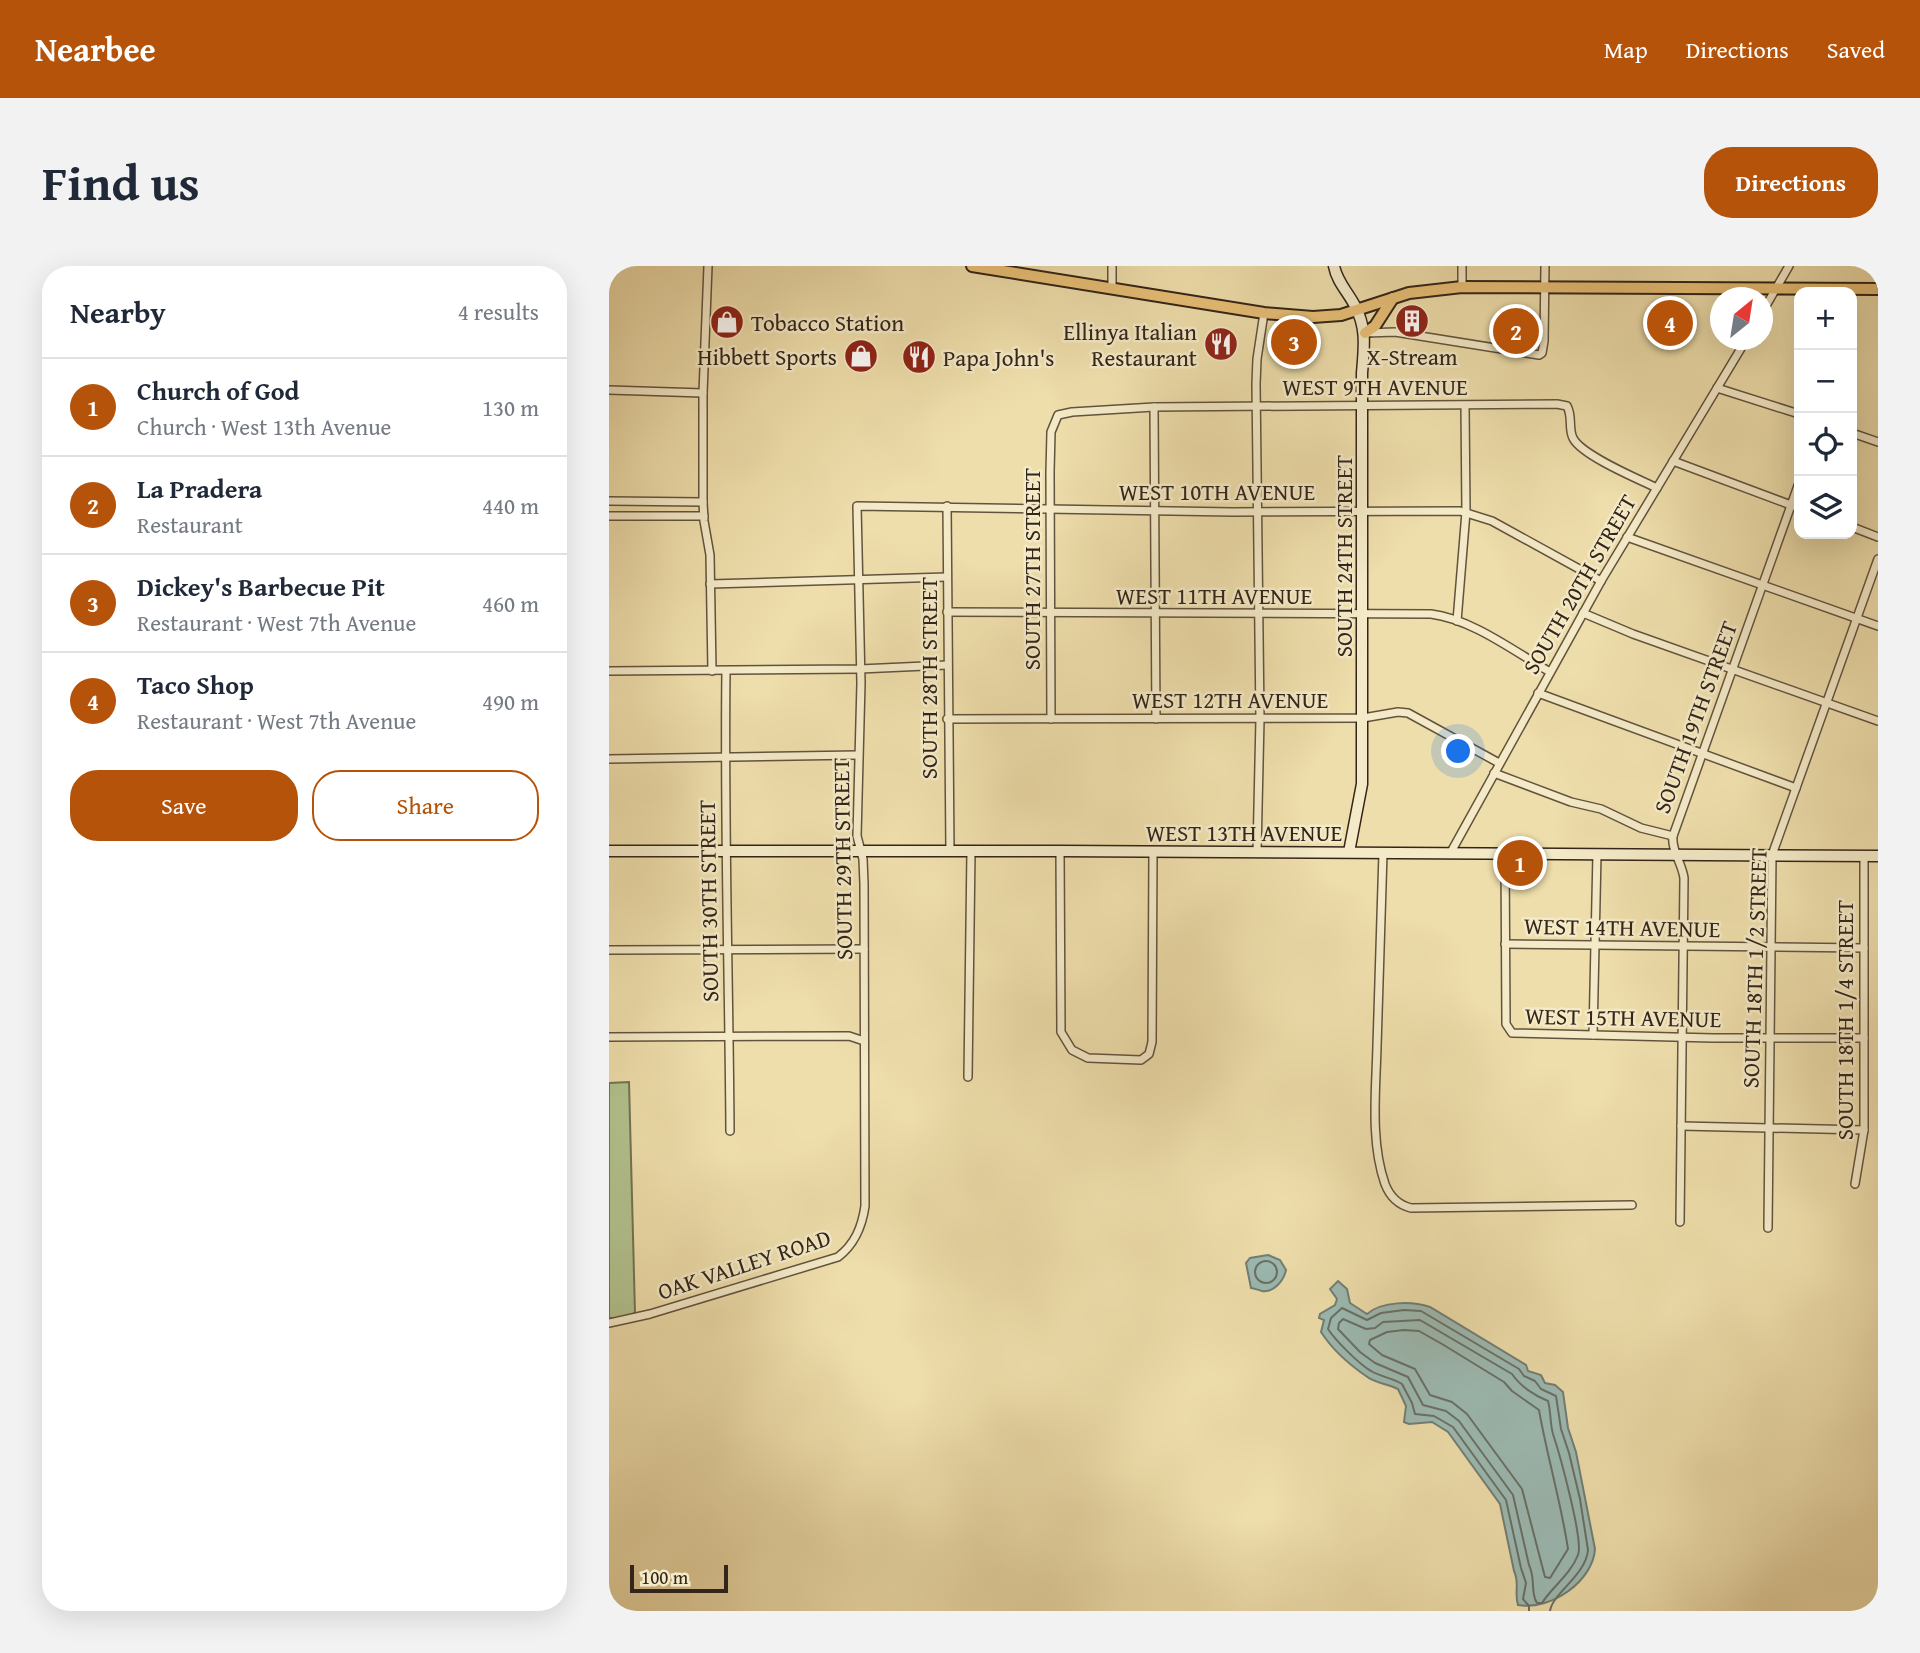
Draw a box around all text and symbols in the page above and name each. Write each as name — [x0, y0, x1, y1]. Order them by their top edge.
text: Nearbee — [35, 25, 156, 73]
text: Map — [1604, 32, 1648, 67]
text: Directions — [1686, 32, 1789, 67]
text: Saved — [1827, 32, 1885, 67]
text: Find us — [42, 146, 200, 218]
button: Directions — [1704, 147, 1878, 218]
north arrow — [1710, 287, 1773, 350]
map controls — [1794, 287, 1857, 539]
button: + — [1794, 287, 1857, 350]
text: Nearby — [70, 290, 166, 334]
text: 4 results — [458, 295, 539, 328]
pin: 4 — [1647, 297, 1693, 349]
building icon: X-Stream — [1393, 302, 1431, 340]
shop icon: Tobacco Station — [708, 303, 746, 341]
pin: 2 — [1493, 305, 1539, 357]
place label: Tobacco Station — [751, 306, 904, 339]
place label: Ellinya Italian Restaurant — [1063, 315, 1197, 374]
pin: 3 — [1271, 316, 1317, 368]
restaurant icon: Ellinya Italian Restaurant — [1202, 325, 1240, 363]
shop icon: Hibbett Sports — [842, 337, 880, 375]
restaurant icon: Papa John's — [900, 338, 938, 376]
place label: Hibbett Sports — [697, 340, 837, 373]
place label: X-Stream — [1366, 340, 1458, 373]
place label: Papa John's — [943, 341, 1054, 374]
button: − — [1794, 350, 1857, 413]
street label: WEST 9TH AVENUE — [1282, 370, 1468, 403]
text: Church of God — [137, 371, 299, 410]
text: 1 — [87, 391, 99, 424]
text: 130 m — [482, 391, 539, 424]
text: Church · West 13th Avenue — [137, 410, 391, 443]
button: locate — [1794, 413, 1857, 476]
street label: SOUTH 24TH STREET — [1327, 455, 1360, 657]
street label: SOUTH 27TH STREET — [1015, 468, 1048, 670]
text: La Pradera — [137, 469, 262, 508]
street label: WEST 10TH AVENUE — [1119, 475, 1315, 508]
button: layers — [1794, 476, 1857, 539]
street label: SOUTH 20TH STREET — [1514, 488, 1644, 680]
text: 2 — [87, 489, 99, 522]
text: 440 m — [482, 489, 539, 522]
text: Restaurant — [137, 508, 243, 541]
text: Dickey's Barbecue Pit — [137, 567, 385, 606]
street label: SOUTH 28TH STREET — [912, 577, 945, 779]
street label: WEST 11TH AVENUE — [1116, 579, 1312, 612]
text: 3 — [87, 587, 99, 620]
text: 460 m — [482, 587, 539, 620]
text: Restaurant · West 7th Avenue — [137, 606, 416, 639]
street label: SOUTH 19TH STREET — [1645, 616, 1745, 818]
text: Taco Shop — [137, 665, 254, 704]
street label: WEST 12TH AVENUE — [1132, 683, 1328, 716]
text: 4 — [87, 685, 99, 718]
text: 490 m — [482, 685, 539, 718]
text: Restaurant · West 7th Avenue — [137, 704, 416, 737]
your location — [1441, 734, 1475, 768]
street label: SOUTH 29TH STREET — [824, 757, 860, 961]
button: Save — [70, 770, 298, 841]
button: Share — [312, 770, 539, 841]
street label: SOUTH 30TH STREET — [690, 799, 726, 1003]
street label: WEST 13TH AVENUE — [1146, 816, 1342, 849]
pin: 1 — [1497, 837, 1543, 889]
street label: SOUTH 18TH 1/2 STREET — [1733, 847, 1775, 1089]
street label: SOUTH 18TH 1/4 STREET — [1828, 900, 1861, 1140]
street label: WEST 14TH AVENUE — [1524, 909, 1720, 945]
street label: WEST 15TH AVENUE — [1525, 999, 1721, 1035]
street label: OAK VALLEY ROAD — [653, 1220, 835, 1308]
scale bar — [630, 1562, 728, 1594]
text: 100 m — [641, 1563, 688, 1591]

